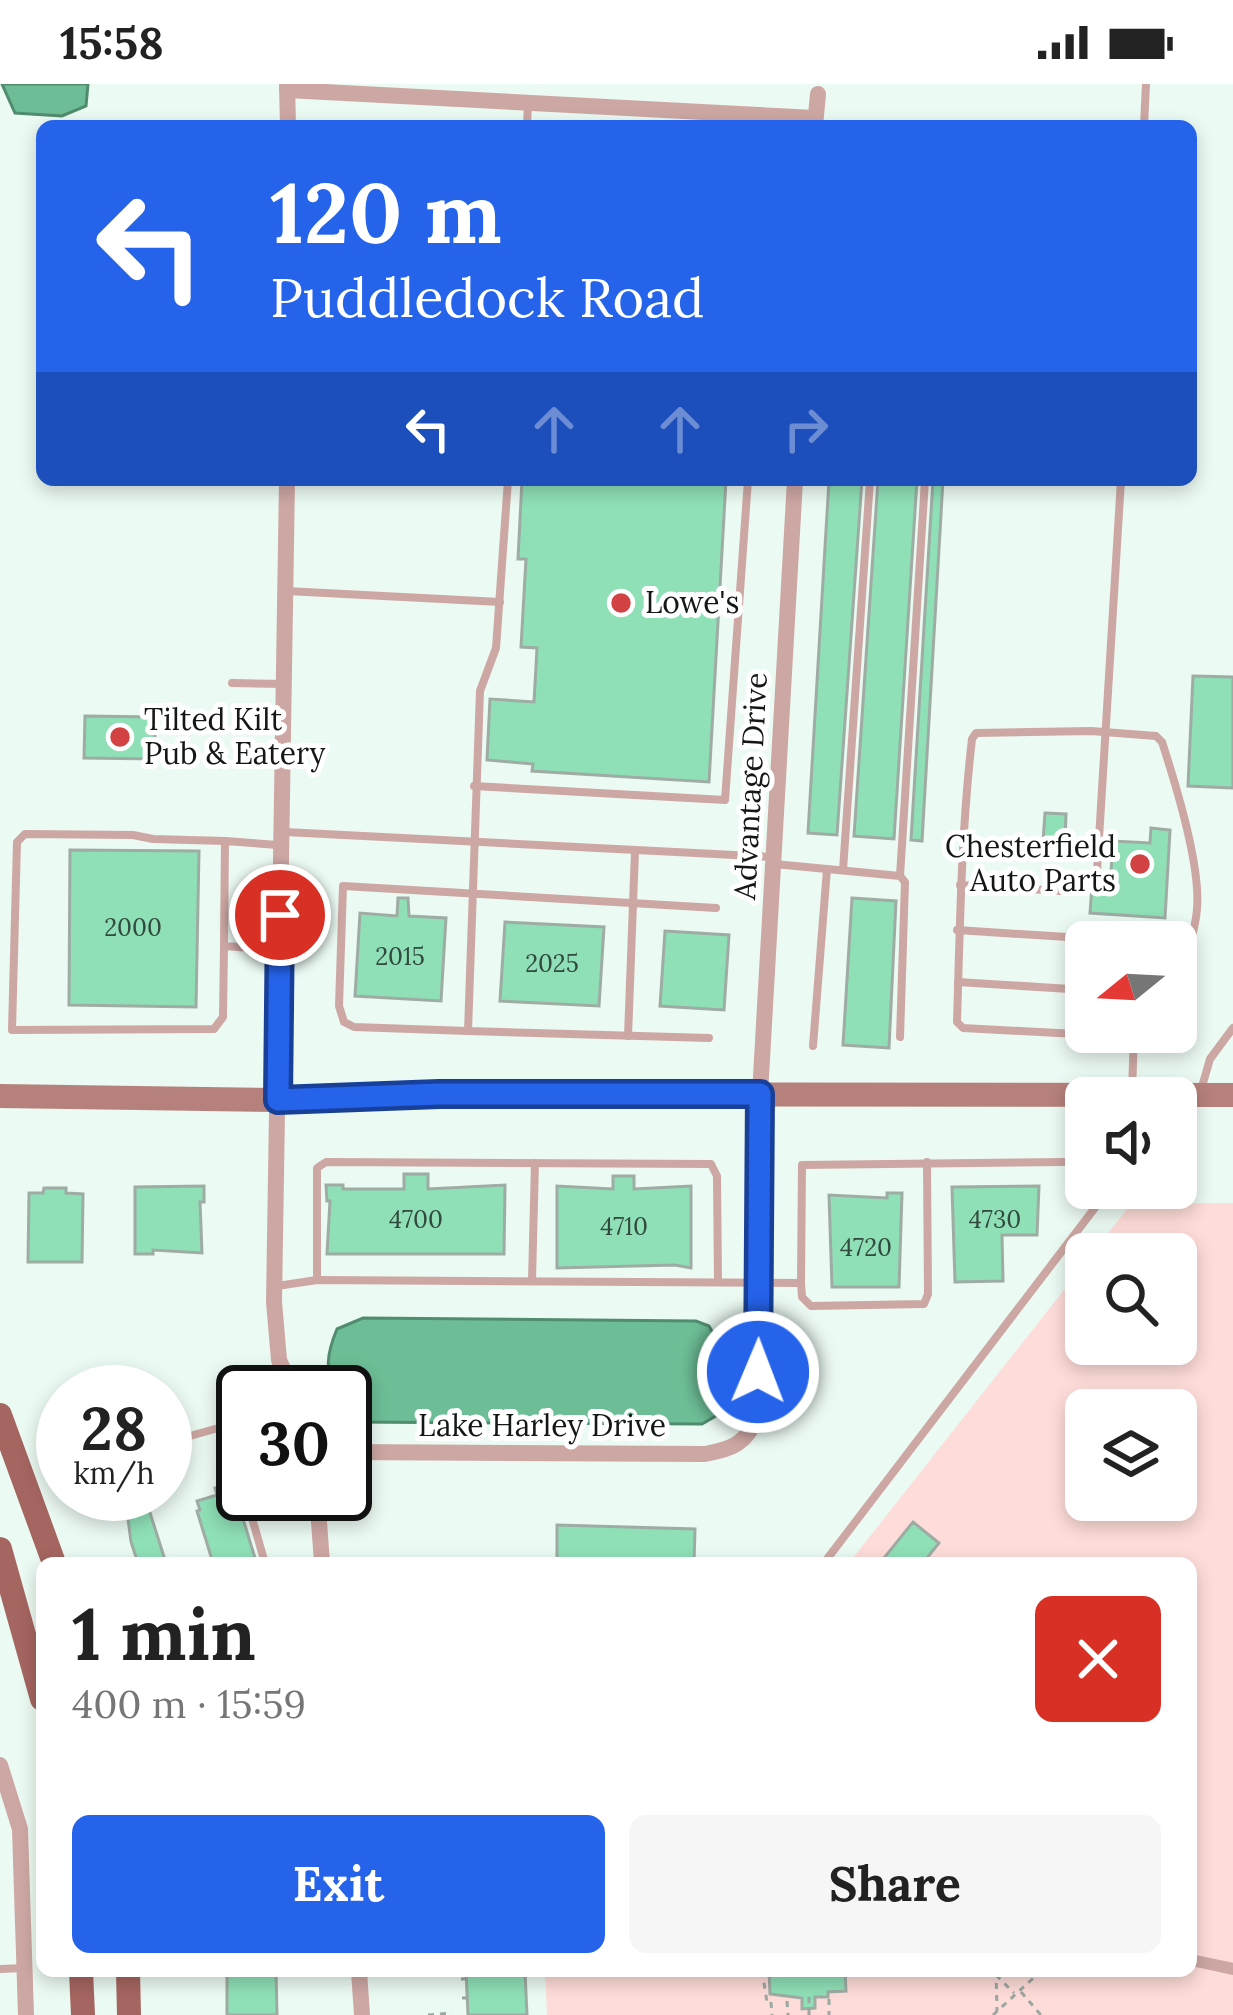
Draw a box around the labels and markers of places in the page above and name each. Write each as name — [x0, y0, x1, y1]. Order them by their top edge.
place label: Lowe's — [645, 583, 739, 621]
marker: Lowe's — [608, 590, 634, 616]
place label: Tilted Kilt Pub & Eatery — [144, 700, 325, 773]
marker: Tilted Kilt Pub & Eatery — [107, 724, 133, 750]
place label: Chesterfield Auto Parts — [945, 827, 1116, 899]
marker: Chesterfield Auto Parts — [1127, 851, 1153, 877]
pin — [229, 864, 331, 966]

